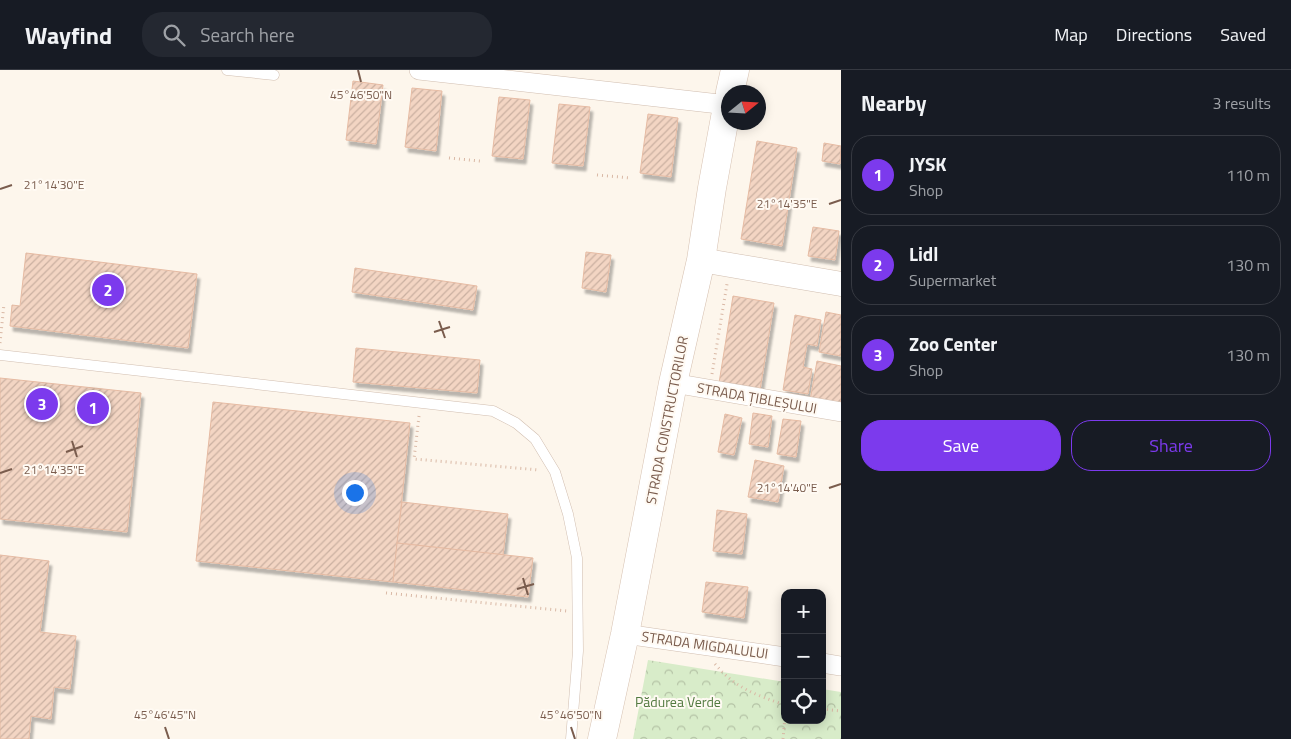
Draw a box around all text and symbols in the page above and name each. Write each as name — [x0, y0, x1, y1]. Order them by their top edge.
search box — [142, 12, 492, 57]
text: Wayfind — [25, 17, 112, 53]
text: Search here — [200, 20, 295, 49]
icon: search — [160, 21, 188, 49]
text: Map — [1054, 21, 1088, 48]
text: Directions — [1116, 21, 1192, 48]
text: Saved — [1220, 21, 1266, 48]
text: 45°46'50"N — [330, 85, 392, 104]
north arrow — [721, 85, 766, 130]
text: Nearby — [861, 87, 926, 119]
text: 3 results — [1212, 91, 1271, 115]
text: JYSK — [909, 149, 947, 178]
text: 1 — [874, 163, 882, 187]
text: 110 m — [1226, 163, 1270, 187]
text: 21°14'30"E — [24, 175, 85, 194]
text: Shop — [909, 178, 943, 202]
text: 21°14'35"E — [757, 194, 818, 213]
text: Lidl — [909, 239, 938, 268]
text: 2 — [874, 253, 882, 277]
text: 130 m — [1226, 253, 1270, 277]
text: Supermarket — [909, 268, 996, 292]
pin: 2 — [92, 271, 124, 309]
text: Zoo Center — [909, 329, 997, 358]
street label: STRADA CONSTRUCTORILOR — [640, 334, 693, 506]
text: 3 — [874, 343, 882, 367]
text: 130 m — [1226, 343, 1270, 367]
text: Shop — [909, 358, 943, 382]
street label: STRADA ȚIBLEȘULUI — [695, 377, 819, 418]
pin: 3 — [26, 385, 58, 423]
pin: 1 — [77, 389, 109, 427]
button: Save — [861, 420, 1061, 471]
button: Share — [1071, 420, 1271, 471]
text: 21°14'35"E — [24, 460, 85, 479]
text: 21°14'40"E — [757, 478, 818, 497]
your location — [342, 480, 368, 506]
map controls — [781, 589, 826, 724]
button: + — [781, 589, 826, 634]
street label: STRADA MIGDALULUI — [640, 625, 770, 664]
button: − — [781, 634, 826, 679]
button: locate — [781, 679, 826, 724]
park label: Pădurea Verde — [635, 691, 721, 712]
text: 45°46'45"N — [134, 705, 196, 724]
text: 45°46'50"N — [540, 705, 602, 724]

